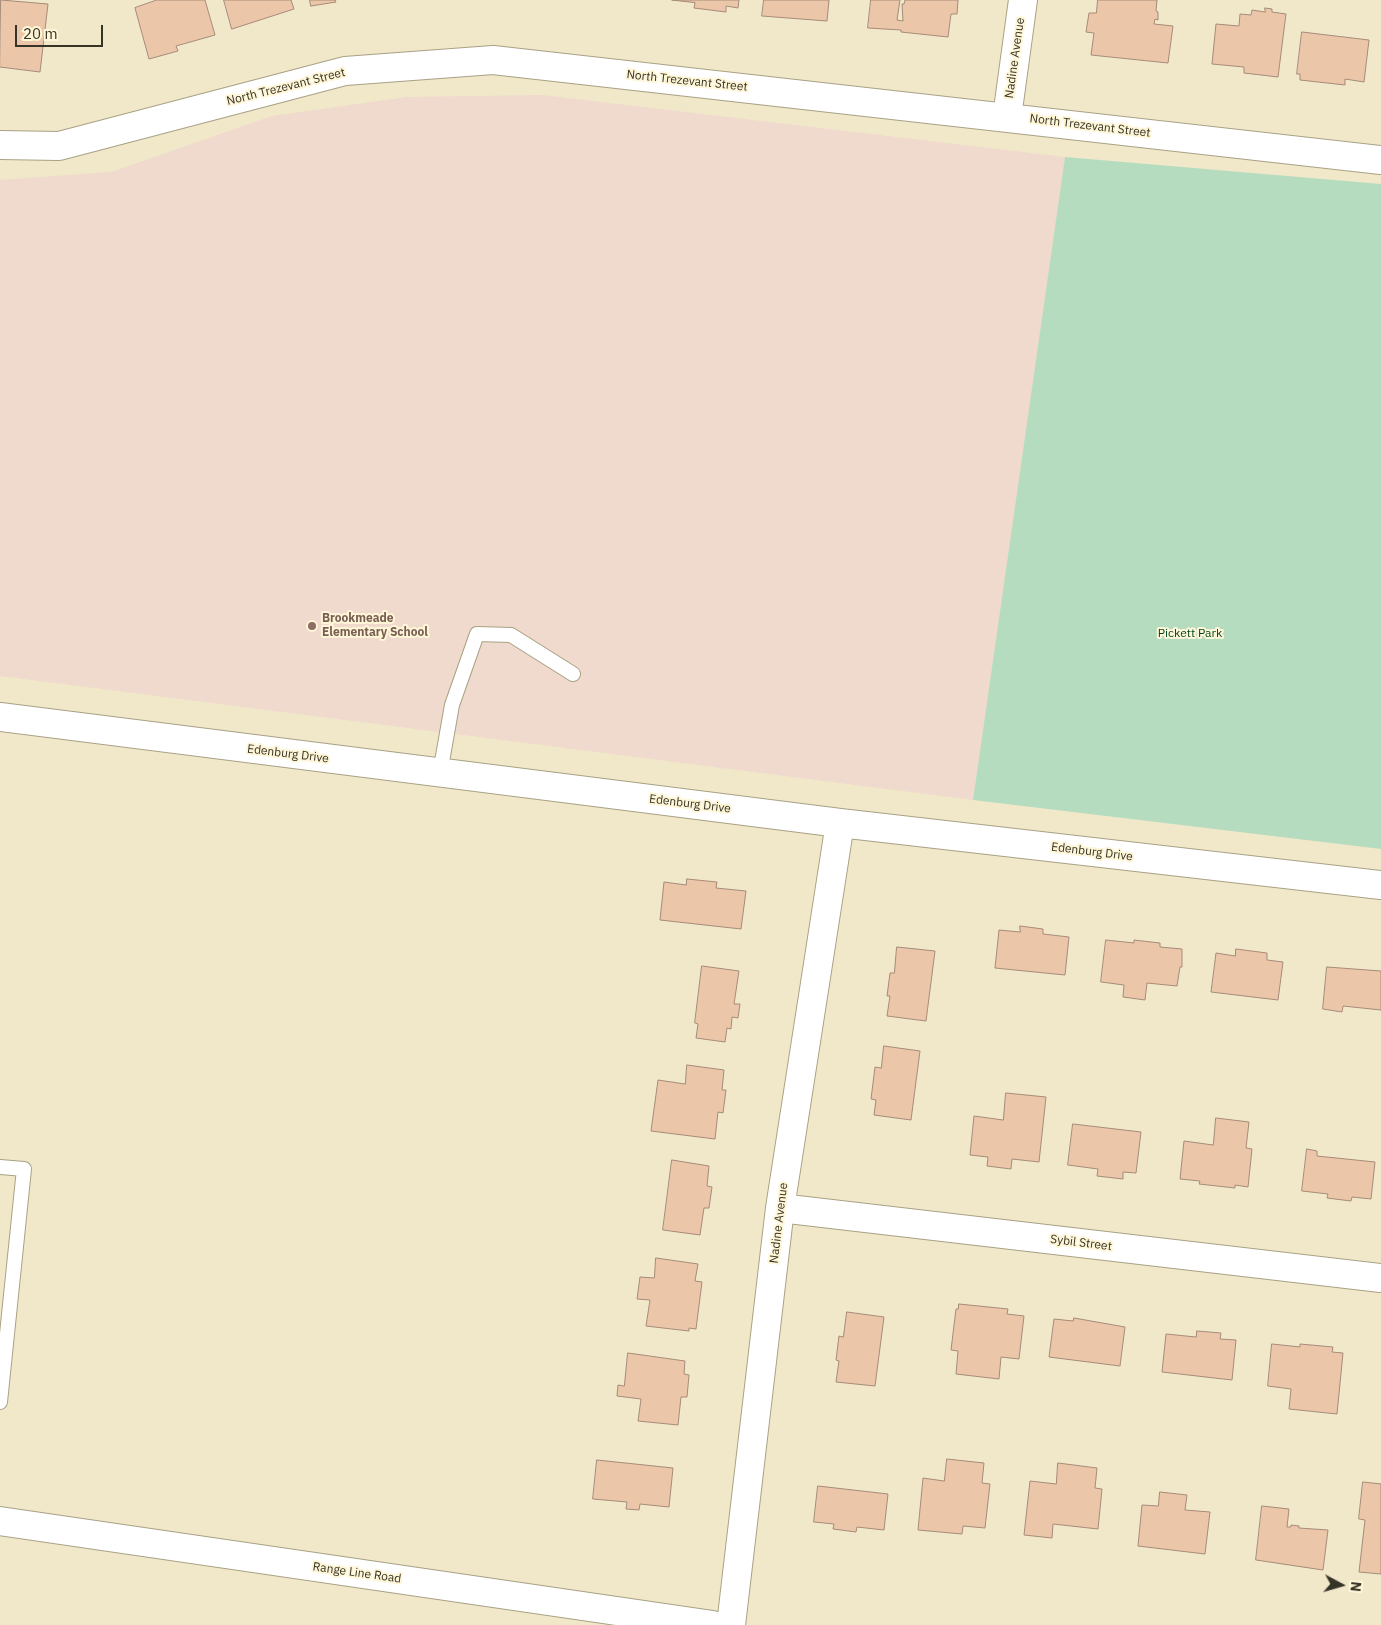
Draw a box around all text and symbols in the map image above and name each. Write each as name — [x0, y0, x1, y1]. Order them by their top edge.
scale bar — [18, 15, 105, 47]
street label: Nadine Avenue — [1002, 17, 1028, 99]
text: 20 m — [23, 24, 58, 43]
street label: North Trezevant Street — [225, 65, 347, 109]
street label: North Trezevant Street — [626, 67, 748, 95]
street label: North Trezevant Street — [1029, 111, 1151, 141]
place label: Brookmeade Elementary School — [322, 612, 428, 640]
marker: Brookmeade Elementary School — [306, 620, 318, 632]
park label: Pickett Park — [1158, 627, 1222, 641]
street label: Edenburg Drive — [246, 742, 330, 766]
street label: Edenburg Drive — [648, 792, 732, 816]
street label: Edenburg Drive — [1050, 840, 1134, 864]
street label: Nadine Avenue — [767, 1182, 791, 1264]
street label: Sybil Street — [1049, 1232, 1113, 1254]
street label: Range Line Road — [312, 1560, 402, 1586]
north arrow — [1316, 1560, 1366, 1610]
text: N — [1346, 1581, 1365, 1593]

